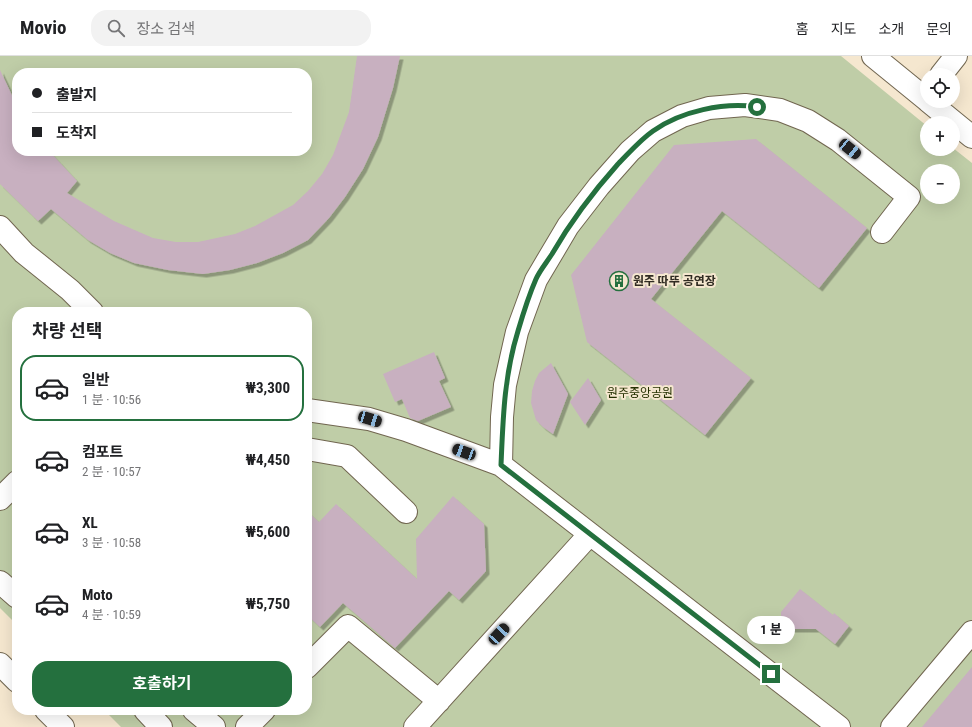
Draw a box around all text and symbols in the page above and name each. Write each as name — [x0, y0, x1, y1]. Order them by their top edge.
search box — [91, 10, 371, 46]
text: Movio — [20, 16, 67, 39]
icon: search — [105, 17, 127, 39]
text: 장소 검색 — [137, 20, 195, 38]
text: 홈 — [796, 21, 809, 37]
text: 지도 — [831, 21, 856, 37]
text: 소개 — [878, 21, 904, 37]
text: 문의 — [926, 21, 952, 37]
map controls — [920, 68, 960, 204]
button: locate — [920, 68, 960, 108]
text: 출발지 — [56, 86, 97, 104]
route start — [748, 98, 766, 116]
button: + — [920, 116, 960, 156]
text: 도착지 — [56, 124, 97, 142]
car — [837, 137, 863, 161]
button: − — [920, 164, 960, 204]
building icon: 원주 따뚜 공연장 — [608, 270, 630, 292]
place label: 원주 따뚜 공연장 — [633, 274, 716, 288]
text: 차량 선택 — [32, 320, 102, 341]
icon: car — [34, 370, 70, 406]
text: 일반 — [82, 371, 110, 389]
text: ₩3,300 — [245, 379, 290, 397]
park label: 원주중앙공원 — [607, 386, 673, 400]
text: 1 분 · 10:56 — [82, 392, 141, 407]
car — [357, 410, 383, 428]
icon: car — [34, 442, 70, 478]
car — [451, 442, 477, 462]
text: 컴포트 — [82, 443, 123, 461]
text: ₩4,450 — [245, 451, 290, 469]
text: 2 분 · 10:57 — [82, 464, 141, 479]
icon: car — [34, 514, 70, 550]
text: XL — [82, 514, 98, 532]
text: ₩5,600 — [245, 523, 290, 541]
text: 3 분 · 10:58 — [82, 535, 141, 550]
icon: car — [34, 586, 70, 622]
text: Moto — [82, 586, 113, 604]
text: ₩5,750 — [245, 595, 290, 613]
text: 4 분 · 10:59 — [82, 607, 141, 622]
callout: 1 분 — [747, 616, 795, 644]
car — [486, 621, 512, 647]
text: 1 분 — [760, 622, 782, 637]
button: 호출하기 — [32, 661, 292, 707]
route end — [762, 665, 780, 683]

